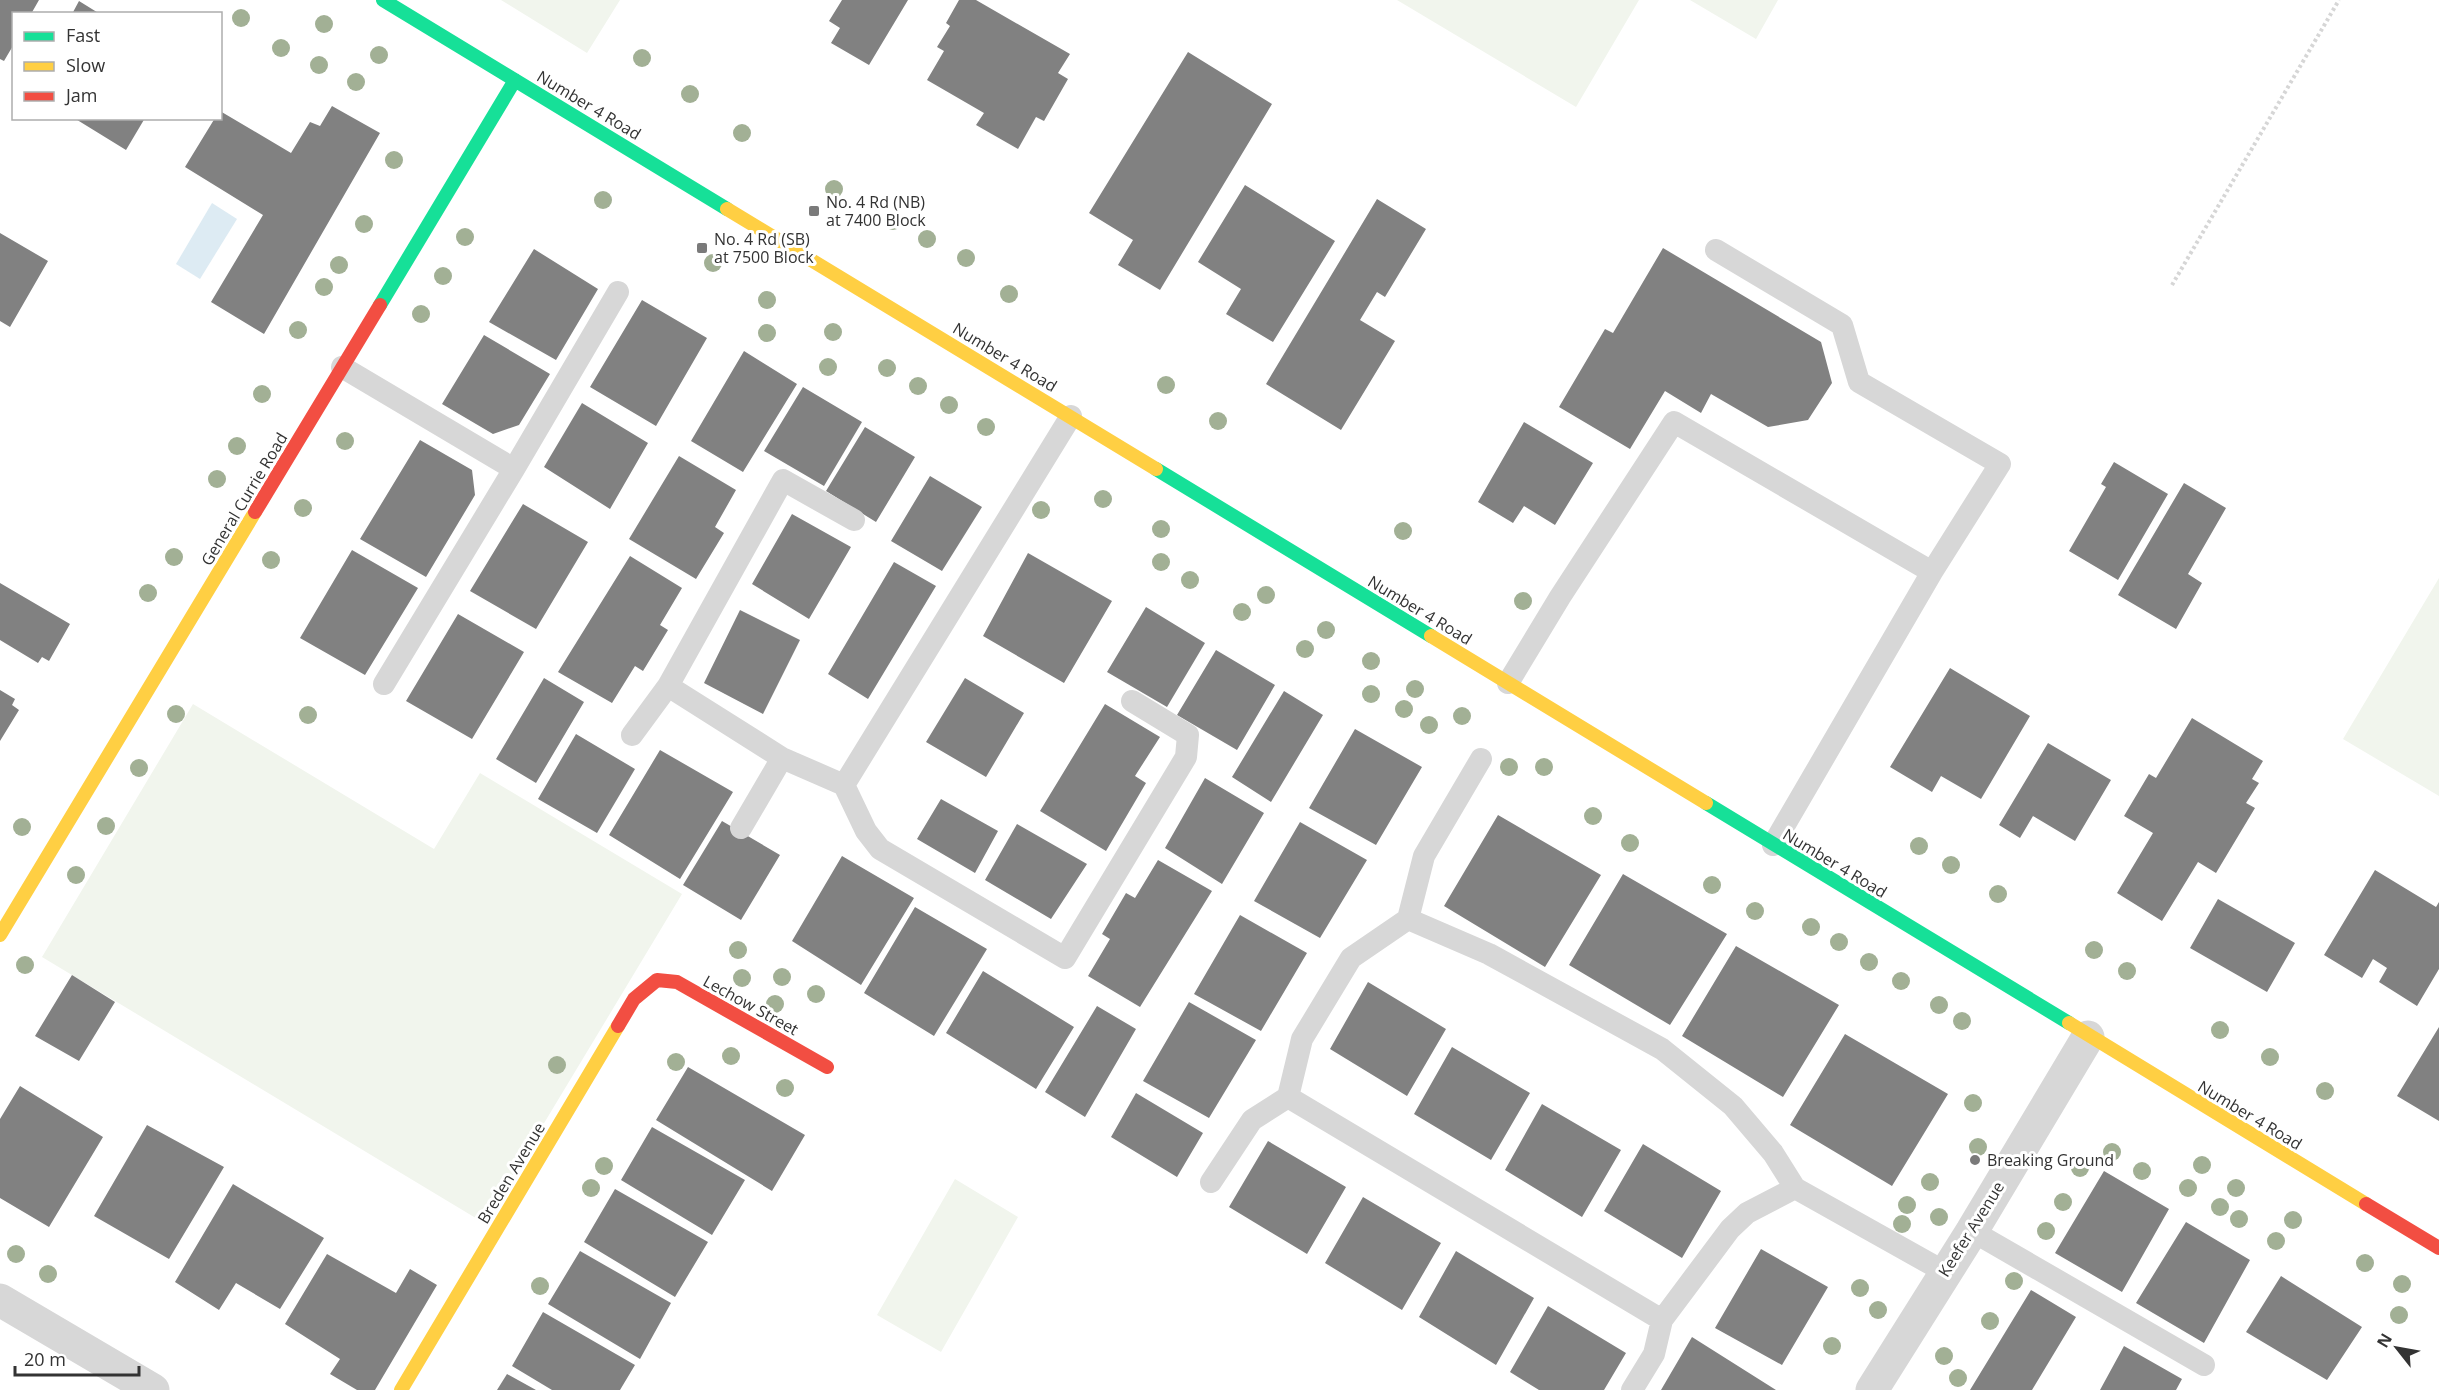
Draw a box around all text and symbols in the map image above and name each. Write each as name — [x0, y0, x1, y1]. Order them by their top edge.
legend — [12, 12, 222, 120]
text: Fast — [66, 23, 100, 47]
text: Slow — [66, 53, 105, 77]
street label: Number 4 Road — [533, 65, 645, 145]
text: Jam — [64, 83, 98, 107]
place label: No. 4 Rd (NB) at 7400 Block — [826, 191, 926, 231]
marker: No. 4 Rd (NB) at 7400 Block — [807, 204, 821, 218]
place label: No. 4 Rd (SB) at 7500 Block — [714, 228, 814, 268]
marker: No. 4 Rd (SB) at 7500 Block — [695, 241, 709, 255]
street label: Number 4 Road — [949, 317, 1061, 397]
street label: General Currie Road — [196, 428, 292, 570]
street label: Number 4 Road — [1364, 570, 1476, 650]
street label: Number 4 Road — [1779, 823, 1891, 903]
street label: Lechow Street — [699, 970, 803, 1040]
street label: Number 4 Road — [2194, 1075, 2306, 1155]
street label: Breden Avenue — [472, 1118, 550, 1228]
place label: Breaking Ground — [1987, 1149, 2114, 1171]
marker: Breaking Ground — [1968, 1153, 1982, 1167]
street label: Keefer Avenue — [1933, 1177, 2009, 1281]
north arrow — [2367, 1318, 2427, 1378]
text: N — [2371, 1329, 2397, 1352]
scale bar — [15, 1339, 140, 1377]
text: 20 m — [24, 1347, 66, 1371]

